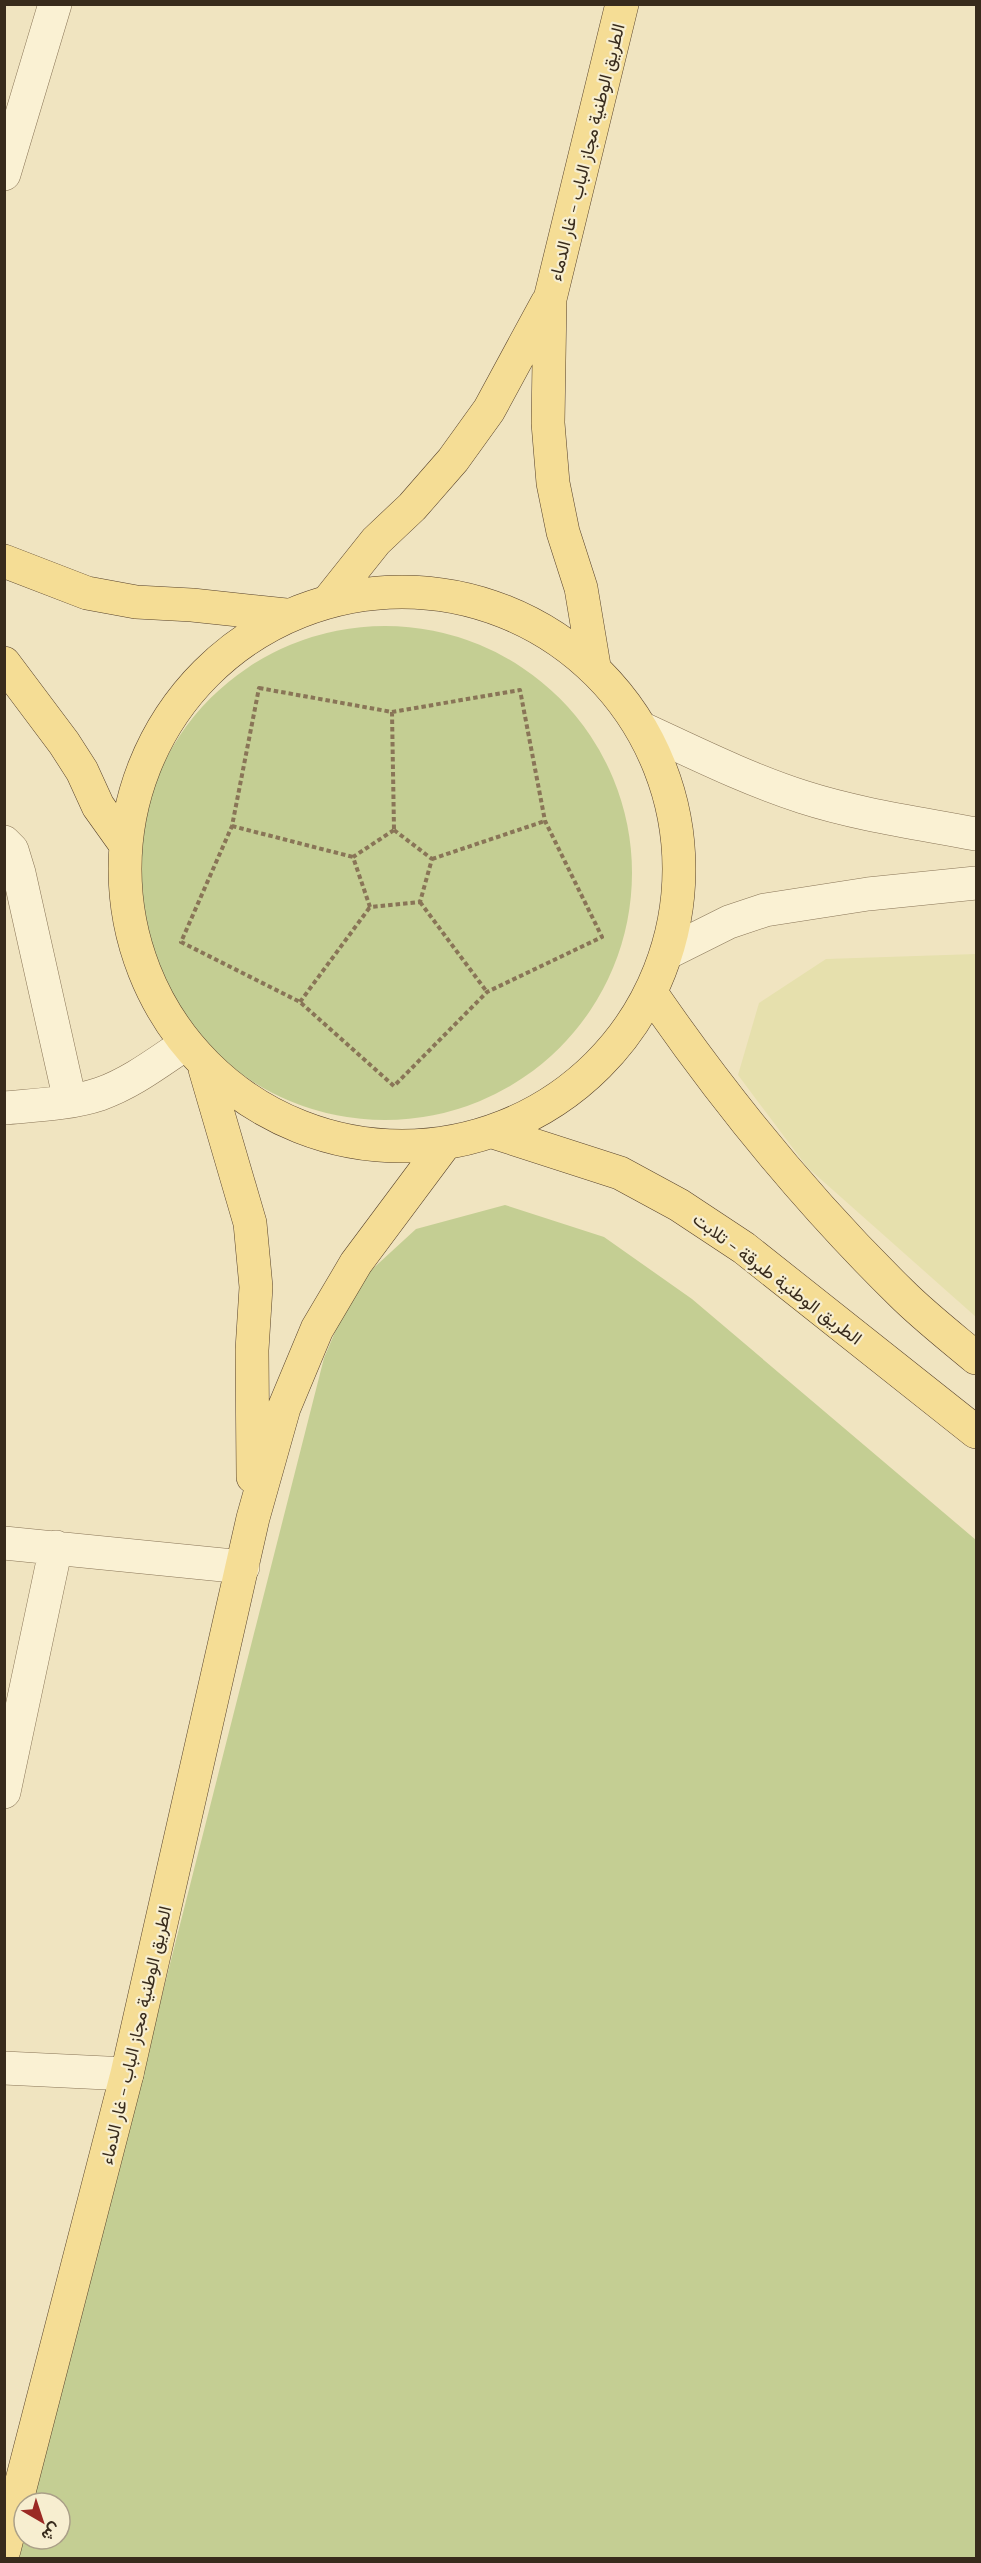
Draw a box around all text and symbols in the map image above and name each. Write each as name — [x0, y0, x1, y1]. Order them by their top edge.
street label: الطريق الوطنية مجاز الباب - غار الدماء — [542, 21, 630, 283]
street label: الطريق الوطنية طبرقة - تلابت — [689, 1206, 867, 1350]
street label: الطريق الوطنية مجاز الباب - غار الدماء — [94, 1903, 176, 2167]
north arrow — [12, 2491, 72, 2551]
text: ش — [38, 2519, 66, 2547]

